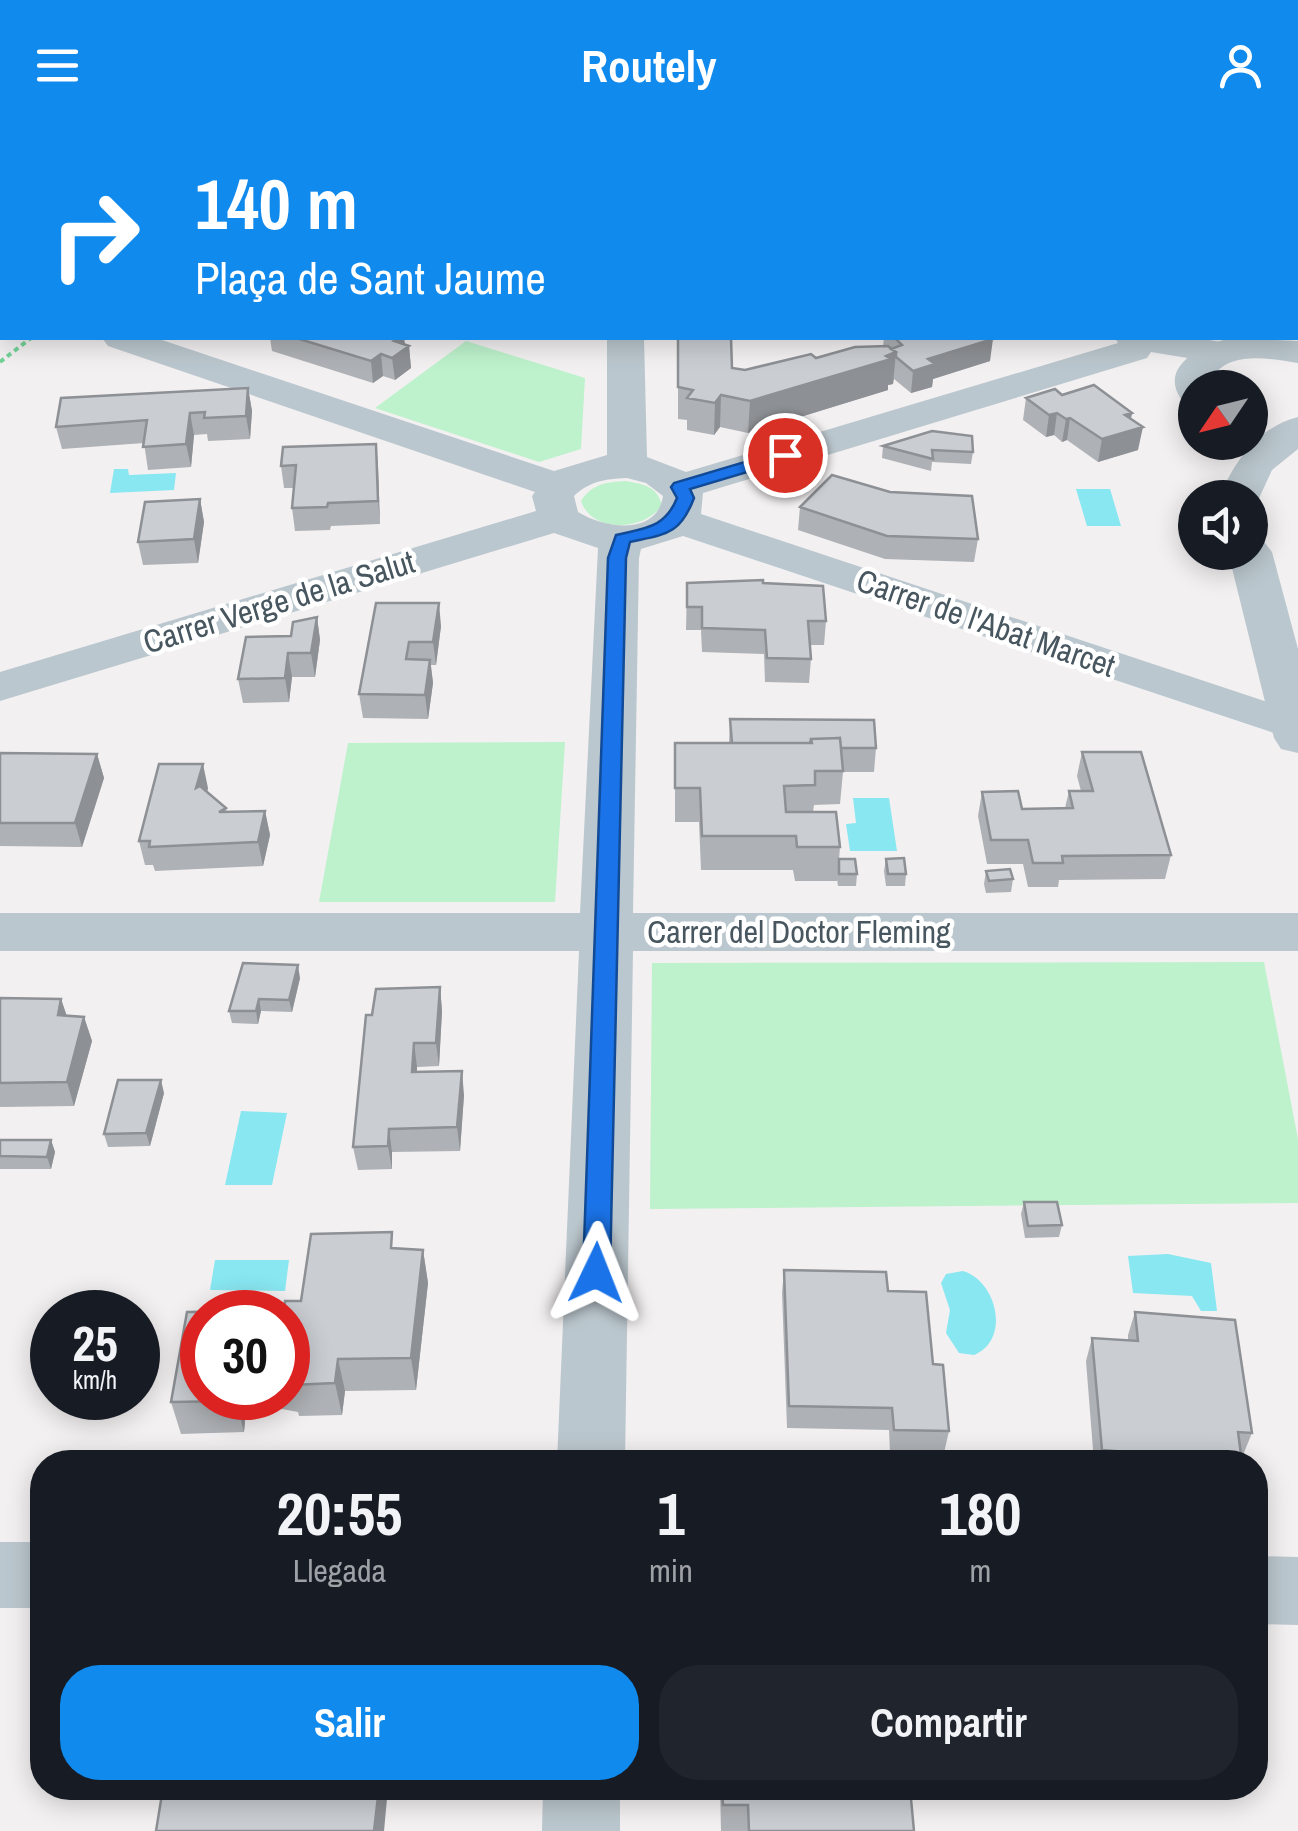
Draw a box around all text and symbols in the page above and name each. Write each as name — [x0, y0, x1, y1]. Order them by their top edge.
text: Routely — [581, 35, 717, 96]
icon: menu — [30, 38, 85, 93]
icon: person — [1213, 38, 1268, 93]
text: 140 m — [195, 157, 358, 251]
icon: right — [30, 170, 160, 300]
text: Plaça de Sant Jaume — [195, 247, 546, 308]
north arrow — [1178, 370, 1268, 460]
map controls — [1178, 370, 1268, 570]
pin — [743, 413, 828, 498]
icon: arrive — [758, 428, 813, 483]
button: sound — [1178, 480, 1268, 570]
street label: Carrer Verge de la Salut — [138, 540, 420, 663]
street label: Carrer de l'Abat Marcet — [851, 558, 1121, 687]
street label: Carrer del Doctor Fleming — [647, 910, 951, 953]
position arrow — [544, 1221, 648, 1325]
speed limit sign: 30 — [180, 1290, 310, 1420]
text: 25 — [72, 1309, 118, 1377]
text: km/h — [73, 1363, 117, 1397]
text: 20:55 — [277, 1473, 402, 1554]
text: 1 — [657, 1473, 685, 1554]
text: 180 — [939, 1473, 1021, 1554]
text: Llegada — [293, 1549, 386, 1592]
text: min — [649, 1549, 693, 1592]
text: m — [969, 1549, 991, 1592]
button: Salir — [60, 1665, 639, 1780]
button: Compartir — [659, 1665, 1238, 1780]

